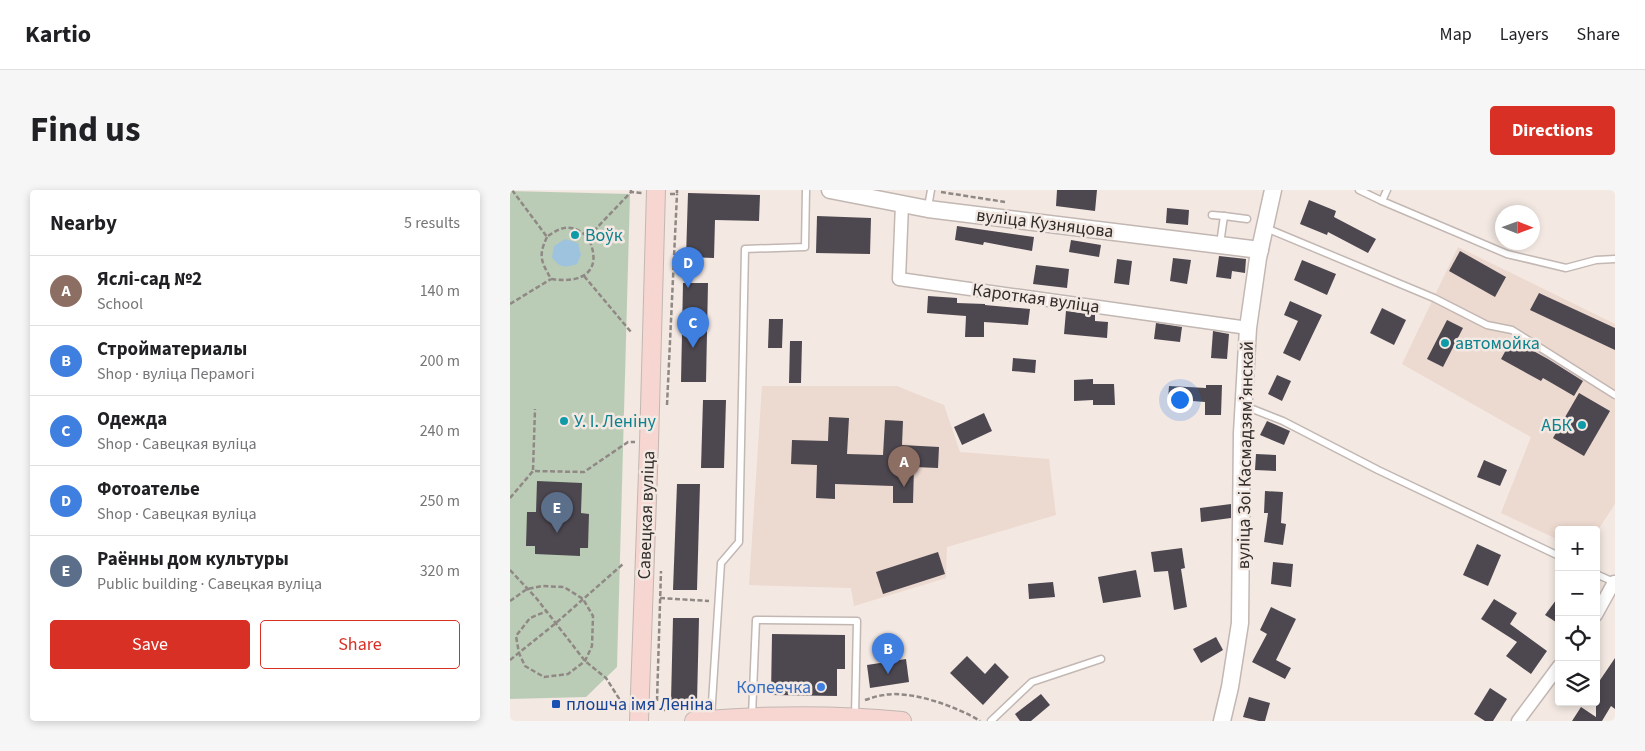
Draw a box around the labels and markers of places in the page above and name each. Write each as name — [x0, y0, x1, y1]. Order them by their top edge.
place label: Воўк — [585, 223, 623, 248]
marker: Воўк — [569, 229, 581, 241]
pin: D — [672, 247, 704, 288]
pin: C — [677, 307, 709, 348]
place label: автомойка — [1455, 331, 1540, 356]
marker: автомойка — [1439, 337, 1451, 349]
place label: У. І. Леніну — [574, 409, 657, 434]
place label: АБК — [1541, 413, 1573, 438]
marker: У. І. Леніну — [558, 415, 570, 427]
marker: АБК — [1576, 419, 1588, 431]
pin: A — [888, 446, 920, 487]
pin: E — [541, 492, 573, 533]
pin: B — [872, 633, 904, 674]
place label: Копеечка — [736, 675, 811, 700]
marker: Копеечка — [815, 681, 827, 693]
place label: плошча імя Леніна — [566, 692, 713, 717]
marker: плошча імя Леніна — [550, 698, 562, 710]

